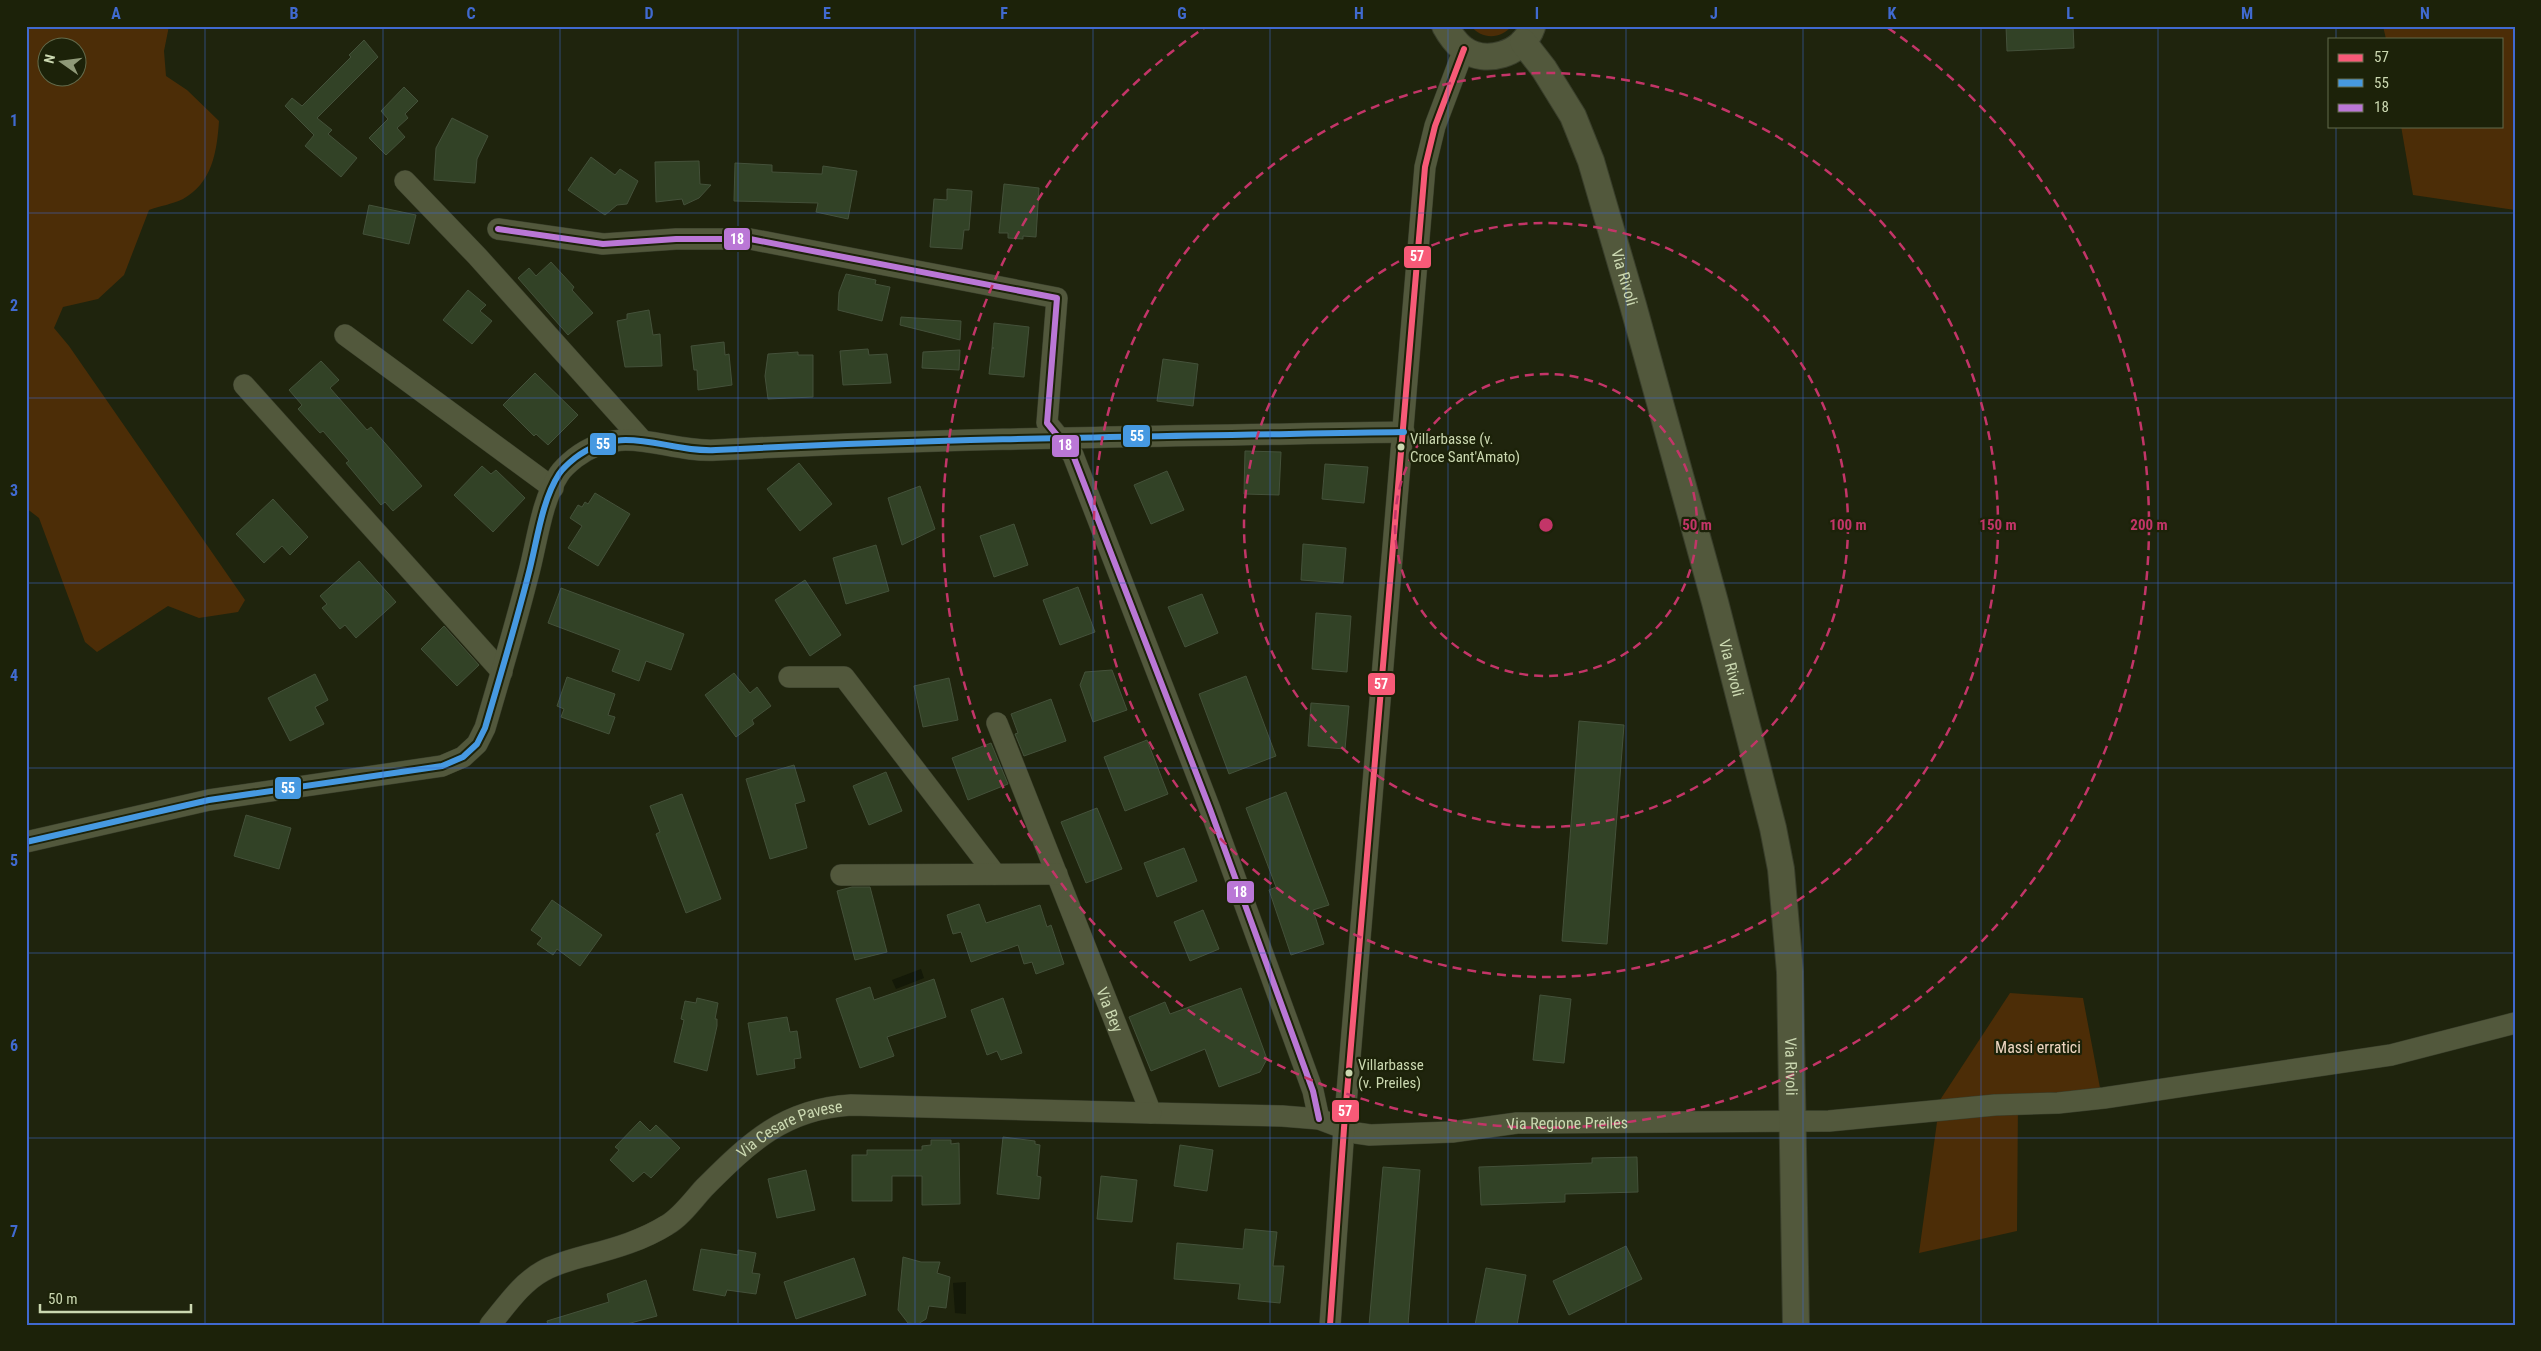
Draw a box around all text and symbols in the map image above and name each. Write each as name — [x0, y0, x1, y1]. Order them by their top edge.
text: A — [111, 4, 121, 23]
text: B — [290, 4, 299, 23]
text: C — [466, 4, 476, 23]
text: D — [644, 4, 654, 23]
text: E — [823, 4, 831, 23]
text: F — [1000, 4, 1008, 23]
text: G — [1177, 4, 1187, 23]
text: H — [1354, 4, 1364, 23]
text: I — [1535, 4, 1539, 23]
text: J — [1710, 4, 1718, 23]
text: K — [1888, 4, 1897, 23]
text: L — [2066, 4, 2074, 23]
text: M — [2241, 4, 2253, 23]
text: N — [2420, 4, 2430, 23]
north arrow — [38, 38, 88, 88]
legend — [2328, 38, 2504, 128]
text: 57 — [2374, 48, 2389, 66]
text: N — [41, 53, 58, 65]
text: 55 — [2374, 74, 2389, 92]
text: 18 — [2374, 98, 2389, 116]
text: 1 — [10, 111, 18, 130]
line badge: 18 — [723, 227, 751, 251]
text: 18 — [730, 231, 744, 247]
line badge: 57 — [1403, 245, 1432, 269]
street label: Via Rivoli — [1607, 247, 1642, 308]
text: 57 — [1410, 248, 1424, 264]
text: 2 — [10, 296, 18, 315]
line badge: 55 — [1122, 424, 1151, 448]
text: 55 — [1130, 428, 1144, 444]
place label: Villarbasse (v. Croce Sant'Amato) — [1410, 430, 1520, 466]
line badge: 55 — [589, 432, 617, 456]
line badge: 18 — [1051, 434, 1080, 458]
text: 55 — [596, 436, 610, 452]
text: 18 — [1058, 437, 1072, 453]
marker: Villarbasse (v. Croce Sant'Amato) — [1396, 442, 1406, 452]
text: 3 — [10, 481, 18, 500]
centre of rings — [1537, 516, 1555, 534]
text: 50 m — [1682, 516, 1712, 534]
text: 100 m — [1829, 516, 1867, 534]
text: 150 m — [1979, 516, 2017, 534]
text: 200 m — [2130, 516, 2168, 534]
street label: Via Rivoli — [1715, 637, 1748, 699]
text: 4 — [10, 666, 18, 685]
line badge: 57 — [1367, 672, 1396, 696]
text: 57 — [1374, 676, 1388, 692]
line badge: 55 — [274, 776, 302, 800]
text: 55 — [281, 780, 295, 796]
text: 5 — [10, 851, 18, 870]
line badge: 18 — [1226, 880, 1255, 904]
text: 18 — [1233, 884, 1247, 900]
street label: Via Bey — [1092, 984, 1127, 1035]
text: 6 — [10, 1036, 18, 1055]
street label: Via Rivoli — [1781, 1037, 1801, 1096]
park label: Massi erratici — [1995, 1038, 2081, 1057]
place label: Villarbasse (v. Preiles) — [1358, 1056, 1424, 1092]
marker: Villarbasse (v. Preiles) — [1344, 1068, 1354, 1078]
street label: Via Cesare Pavese — [733, 1097, 843, 1162]
line badge: 57 — [1331, 1099, 1360, 1123]
text: 57 — [1338, 1103, 1352, 1119]
street label: Via Regione Preiles — [1505, 1113, 1628, 1134]
text: 7 — [10, 1222, 18, 1241]
scale bar — [40, 1281, 191, 1313]
text: 50 m — [48, 1290, 78, 1308]

